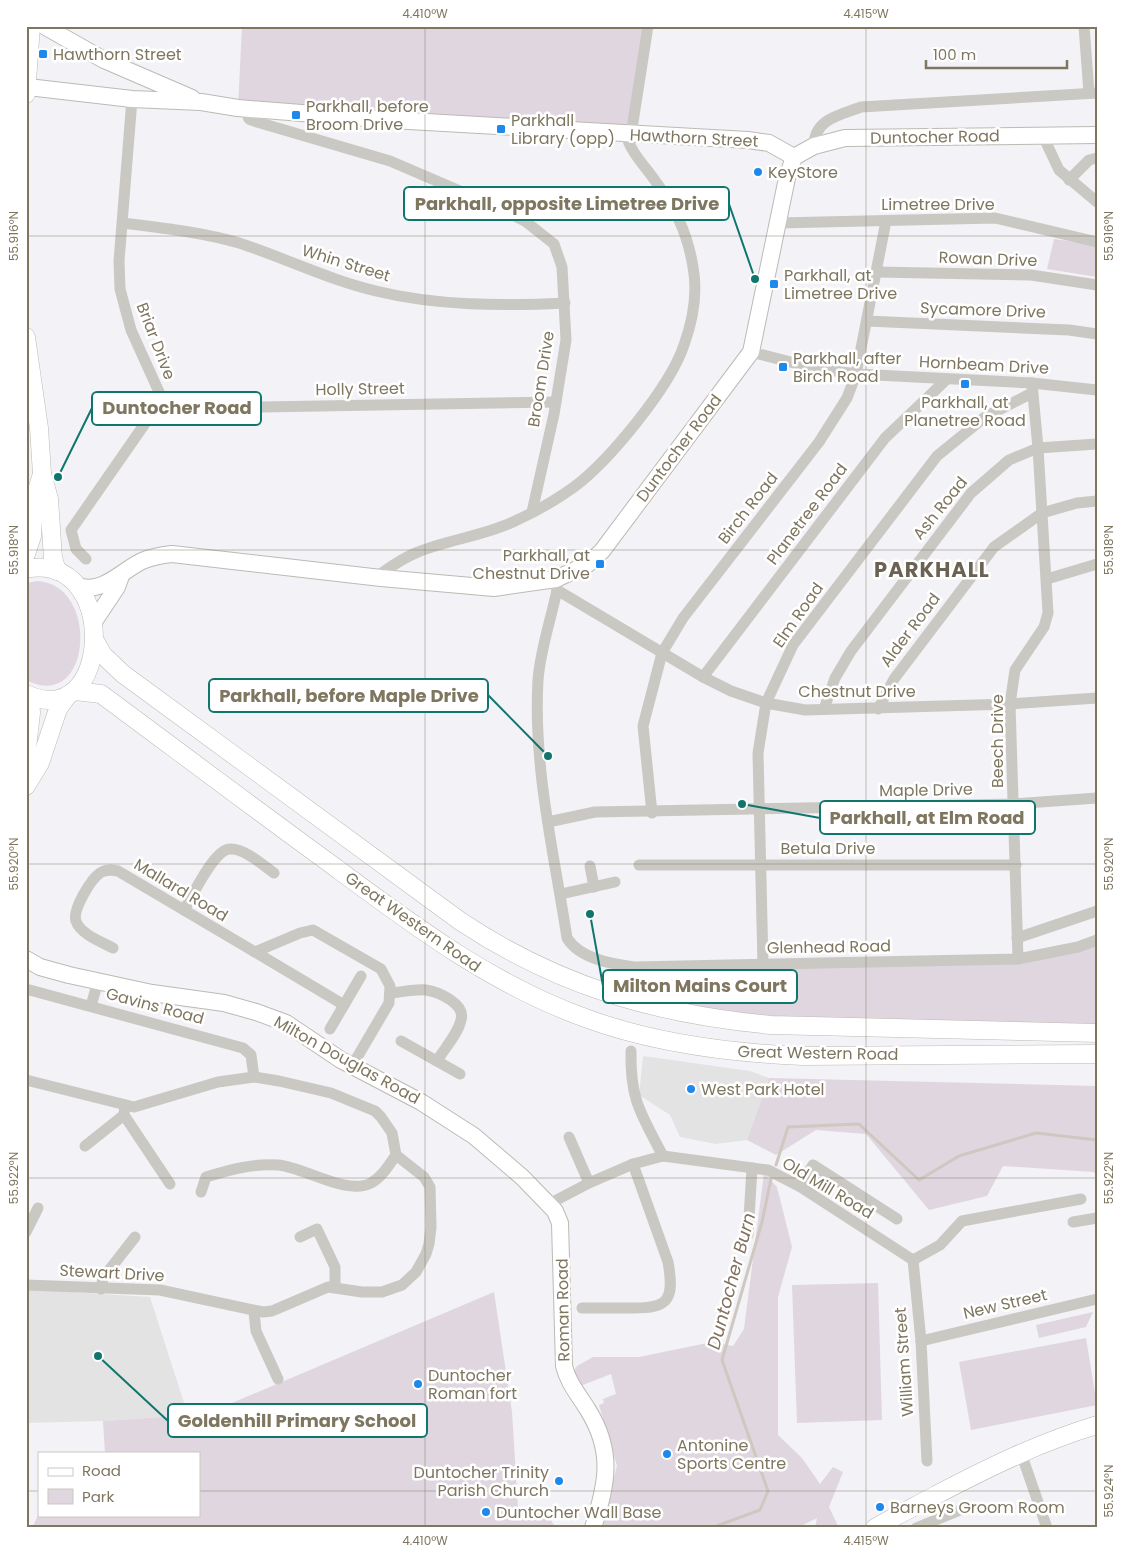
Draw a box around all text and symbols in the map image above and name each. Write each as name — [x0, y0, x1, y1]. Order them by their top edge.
text: 4.410°W — [402, 5, 448, 22]
text: 4.415°W — [843, 5, 889, 22]
scale bar — [926, 38, 1067, 70]
place label: Hawthorn Street — [53, 43, 182, 66]
text: 100 m — [933, 44, 976, 65]
marker: Hawthorn Street — [37, 48, 49, 60]
place label: Parkhall, before Broom Drive — [306, 95, 429, 136]
marker: Parkhall, before Broom Drive — [290, 109, 302, 121]
place label: Parkhall Library (opp) — [511, 109, 615, 150]
marker: Parkhall Library (opp) — [495, 123, 507, 135]
street label: Hawthorn Street — [629, 123, 759, 153]
street label: Duntocher Road — [870, 124, 1000, 150]
place label: KeyStore — [768, 161, 838, 184]
marker: KeyStore — [752, 166, 764, 178]
callout: Parkhall, opposite Limetree Drive — [404, 187, 729, 220]
text: Parkhall, opposite Limetree Drive — [415, 191, 719, 216]
street label: Limetree Drive — [881, 193, 995, 216]
text: 55.916°N — [5, 211, 22, 261]
text: 55.916°N — [1100, 211, 1117, 261]
street label: Whin Street — [299, 239, 393, 287]
street label: Rowan Drive — [938, 246, 1038, 272]
place label: Parkhall, at Limetree Drive — [784, 264, 897, 305]
marker: Parkhall, at Limetree Drive — [768, 278, 780, 290]
street label: Sycamore Drive — [920, 296, 1046, 324]
street label: Briar Drive — [131, 299, 181, 383]
street label: Broom Drive — [522, 329, 560, 429]
place label: Parkhall, after Birch Road — [793, 347, 901, 388]
street label: Hornbeam Drive — [919, 350, 1050, 380]
marker: Parkhall, after Birch Road — [777, 361, 789, 373]
street label: Holly Street — [315, 377, 405, 401]
marker: Parkhall, at Planetree Road — [959, 378, 971, 390]
street label: Duntocher Road — [631, 389, 727, 507]
place label: Parkhall, at Planetree Road — [904, 391, 1026, 432]
callout: Duntocher Road — [92, 392, 261, 425]
text: Duntocher Road — [102, 395, 252, 420]
street label: Planetree Road — [761, 458, 853, 570]
street label: Birch Road — [713, 467, 783, 549]
street label: Ash Road — [907, 472, 973, 544]
text: 55.918°N — [5, 525, 22, 575]
text: 55.918°N — [1100, 525, 1117, 575]
place label: Parkhall, at Chestnut Drive — [473, 544, 590, 585]
district label: PARKHALL — [874, 555, 990, 584]
marker: Parkhall, at Chestnut Drive — [594, 558, 606, 570]
street label: Elm Road — [767, 578, 829, 652]
street label: Alder Road — [875, 588, 945, 672]
callout: Parkhall, before Maple Drive — [209, 679, 488, 712]
street label: Chestnut Drive — [798, 680, 916, 703]
text: Parkhall, before Maple Drive — [219, 683, 479, 708]
street label: Beech Drive — [986, 694, 1009, 788]
street label: Maple Drive — [879, 778, 973, 802]
callout: Parkhall, at Elm Road — [820, 801, 1035, 834]
text: Parkhall, at Elm Road — [829, 805, 1025, 830]
street label: Betula Drive — [781, 837, 876, 860]
text: 55.920°N — [5, 838, 22, 890]
text: 55.920°N — [1100, 838, 1117, 890]
street label: Mallard Road — [130, 853, 232, 927]
street label: Great Western Road — [340, 866, 486, 978]
street label: Glenhead Road — [767, 934, 891, 960]
callout: Milton Mains Court — [603, 970, 797, 1003]
text: Milton Mains Court — [613, 973, 787, 998]
street label: Gavins Road — [103, 982, 207, 1030]
street label: Milton Douglas Road — [270, 1010, 424, 1110]
street label: Great Western Road — [737, 1040, 899, 1066]
place label: West Park Hotel — [701, 1078, 825, 1101]
marker: West Park Hotel — [685, 1083, 697, 1095]
text: 55.922°N — [5, 1152, 22, 1204]
street label: Old Mill Road — [778, 1152, 878, 1224]
text: 55.922°N — [1100, 1152, 1117, 1204]
water label: Duntocher Burn — [701, 1210, 761, 1352]
street label: Roman Road — [551, 1258, 575, 1362]
street label: Stewart Drive — [59, 1259, 165, 1287]
street label: New Street — [961, 1283, 1049, 1325]
street label: William Street — [889, 1306, 919, 1418]
place label: Duntocher Roman fort — [428, 1364, 517, 1405]
marker: Duntocher Roman fort — [412, 1378, 424, 1390]
callout: Goldenhill Primary School — [168, 1404, 427, 1437]
text: Goldenhill Primary School — [178, 1408, 416, 1433]
place label: Antonine Sports Centre — [677, 1434, 786, 1475]
marker: Antonine Sports Centre — [661, 1448, 673, 1460]
legend — [38, 1452, 200, 1516]
text: Road — [82, 1460, 121, 1481]
place label: Duntocher Trinity Parish Church — [413, 1461, 549, 1502]
text: 55.924°N — [1100, 1465, 1117, 1517]
marker: Duntocher Trinity Parish Church — [553, 1475, 565, 1487]
text: Park — [82, 1486, 114, 1507]
place label: Barneys Groom Room — [890, 1496, 1065, 1519]
place label: Duntocher Wall Base — [496, 1501, 662, 1524]
marker: Barneys Groom Room — [874, 1501, 886, 1513]
marker: Duntocher Wall Base — [480, 1506, 492, 1518]
text: 4.410°W — [402, 1532, 448, 1549]
text: 4.415°W — [843, 1532, 889, 1549]

